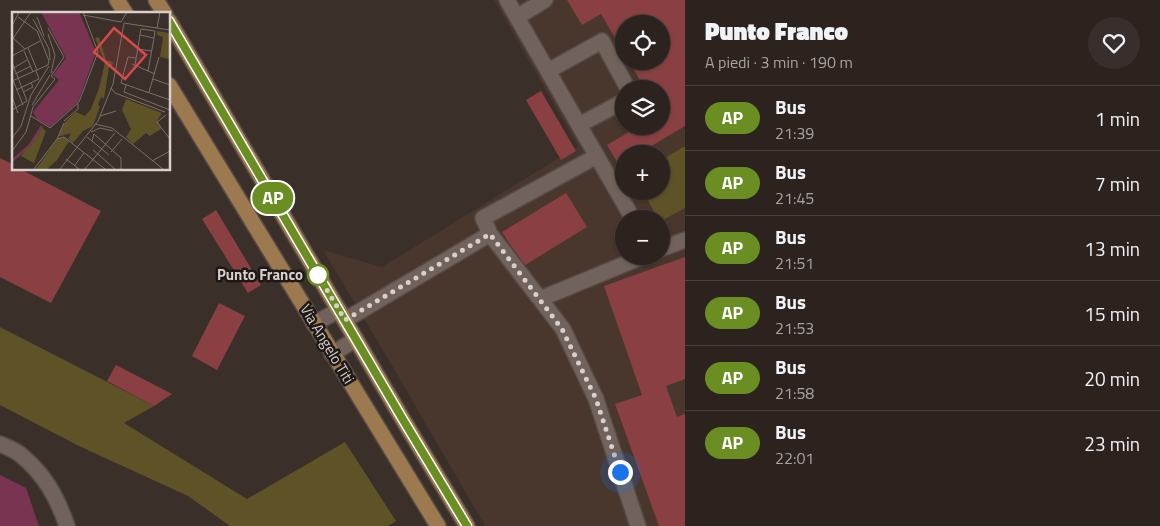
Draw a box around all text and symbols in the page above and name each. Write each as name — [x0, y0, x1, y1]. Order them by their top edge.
inset map — [12, 12, 170, 170]
text: Punto Franco — [705, 13, 848, 49]
map controls — [615, 15, 670, 265]
button: locate — [615, 15, 670, 70]
button: heart — [1088, 17, 1140, 69]
text: A piedi · 3 min · 190 m — [705, 50, 853, 74]
button: layers — [615, 80, 670, 135]
text: Bus — [775, 92, 806, 121]
text: AP — [722, 104, 743, 131]
text: 1 min — [1095, 104, 1140, 133]
text: 21:39 — [775, 121, 814, 145]
button: + — [615, 145, 670, 200]
text: Bus — [775, 157, 806, 186]
text: AP — [722, 169, 743, 196]
text: 7 min — [1095, 169, 1140, 198]
line badge: AP — [250, 182, 296, 214]
text: AP — [262, 184, 284, 211]
text: 21:45 — [775, 186, 814, 210]
button: − — [615, 210, 670, 265]
text: Bus — [775, 222, 806, 251]
text: AP — [722, 234, 743, 261]
text: 13 min — [1084, 234, 1140, 263]
text: 21:51 — [775, 251, 814, 275]
place label: Punto Franco — [217, 263, 303, 286]
marker: Punto Franco — [307, 264, 329, 286]
text: Bus — [775, 287, 806, 316]
street label: Via Angelo Titi — [295, 299, 360, 388]
text: AP — [722, 299, 743, 326]
text: 15 min — [1084, 299, 1140, 328]
text: 21:53 — [775, 316, 814, 340]
text: Bus — [775, 352, 806, 381]
text: AP — [722, 364, 743, 391]
text: 20 min — [1084, 364, 1140, 393]
text: 21:58 — [775, 381, 814, 405]
text: Bus — [775, 417, 806, 446]
text: AP — [722, 429, 743, 456]
text: 23 min — [1084, 429, 1140, 458]
text: 22:01 — [775, 446, 814, 470]
your location — [608, 460, 633, 485]

